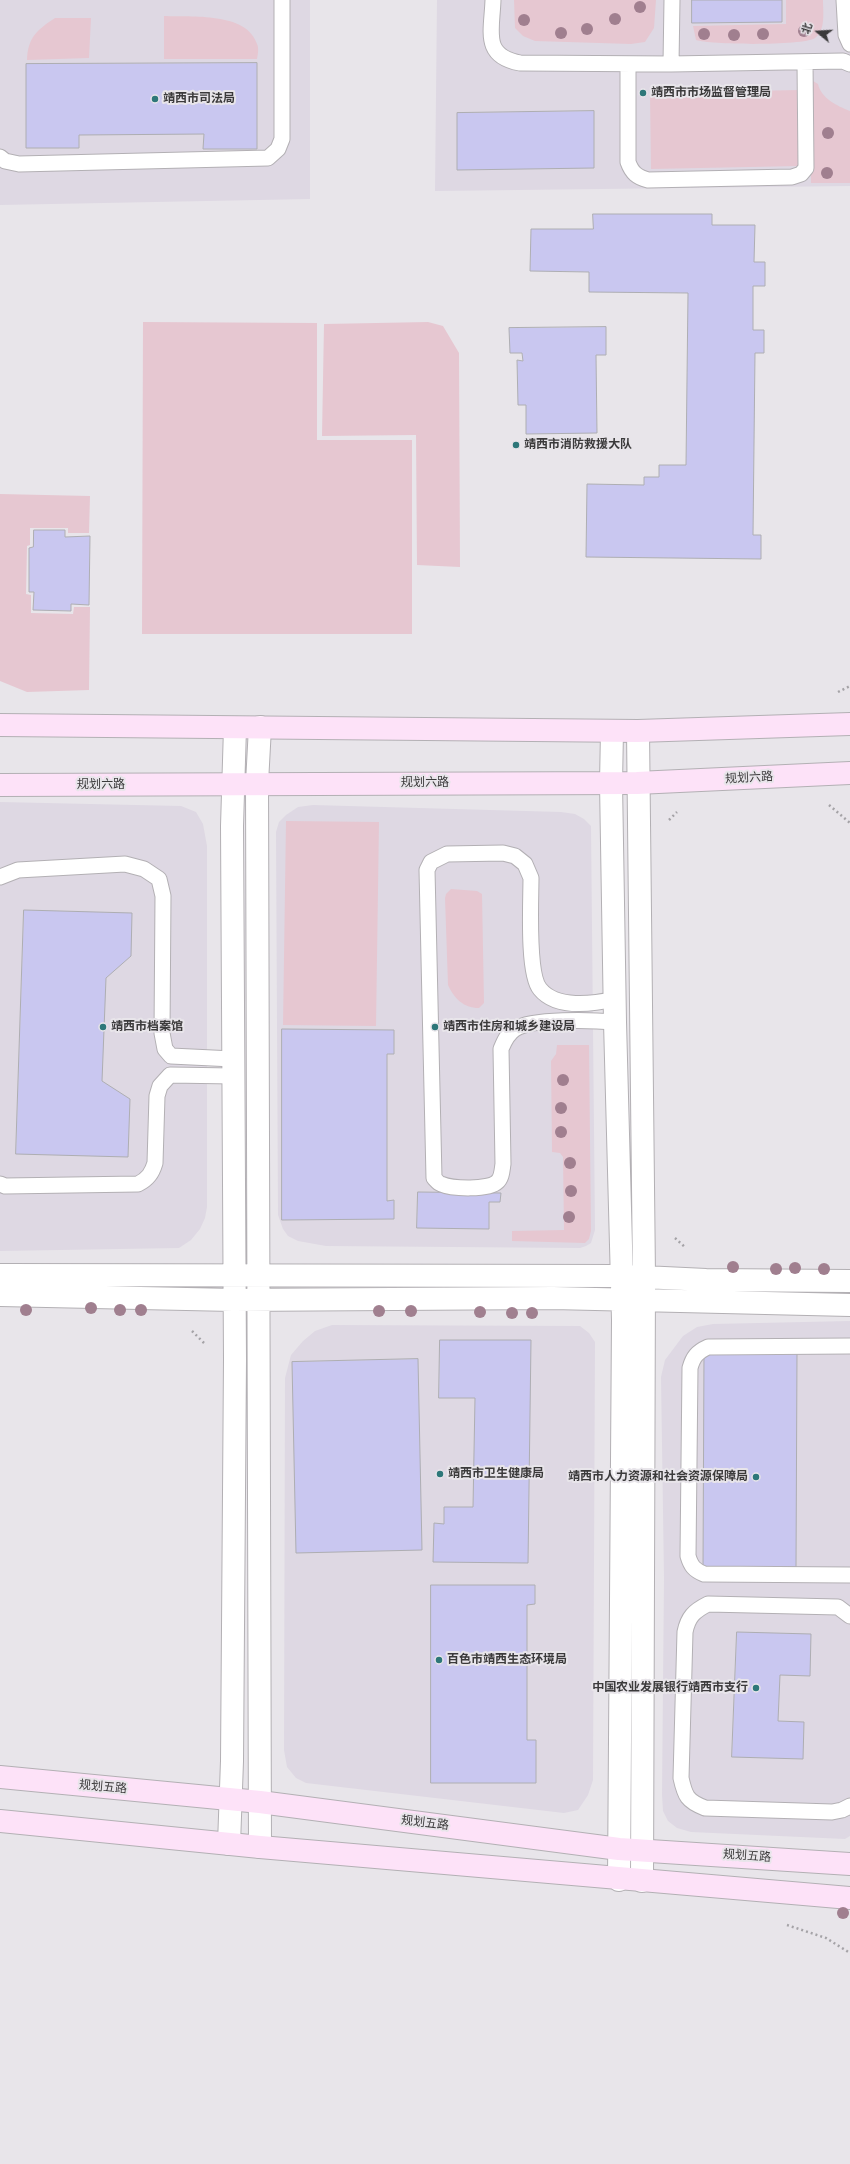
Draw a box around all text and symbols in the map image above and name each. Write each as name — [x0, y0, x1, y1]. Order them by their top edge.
north arrow — [798, 12, 838, 52]
text: 北 — [798, 21, 815, 36]
place label: 靖西市市场监督管理局 — [651, 86, 771, 100]
marker: 靖西市市场监督管理局 — [638, 88, 648, 98]
place label: 靖西市司法局 — [163, 92, 235, 106]
marker: 靖西市司法局 — [150, 94, 160, 104]
place label: 靖西市消防救援大队 — [524, 438, 632, 452]
marker: 靖西市消防救援大队 — [511, 440, 521, 450]
street label: 规划六路 — [725, 770, 773, 786]
street label: 规划六路 — [401, 776, 449, 790]
street label: 规划六路 — [77, 778, 125, 792]
place label: 靖西市档案馆 — [111, 1020, 183, 1034]
place label: 靖西市住房和城乡建设局 — [443, 1020, 575, 1034]
marker: 靖西市档案馆 — [98, 1022, 108, 1032]
marker: 靖西市住房和城乡建设局 — [430, 1022, 440, 1032]
place label: 靖西市卫生健康局 — [448, 1467, 544, 1481]
marker: 靖西市卫生健康局 — [435, 1469, 445, 1479]
place label: 靖西市人力资源和社会资源保障局 — [568, 1470, 748, 1484]
marker: 靖西市人力资源和社会资源保障局 — [751, 1472, 761, 1482]
place label: 百色市靖西生态环境局 — [447, 1653, 567, 1667]
marker: 百色市靖西生态环境局 — [434, 1655, 444, 1665]
place label: 中国农业发展银行靖西市支行 — [592, 1681, 748, 1695]
marker: 中国农业发展银行靖西市支行 — [751, 1683, 761, 1693]
street label: 规划五路 — [78, 1778, 128, 1796]
street label: 规划五路 — [400, 1813, 450, 1833]
street label: 规划五路 — [723, 1847, 771, 1865]

